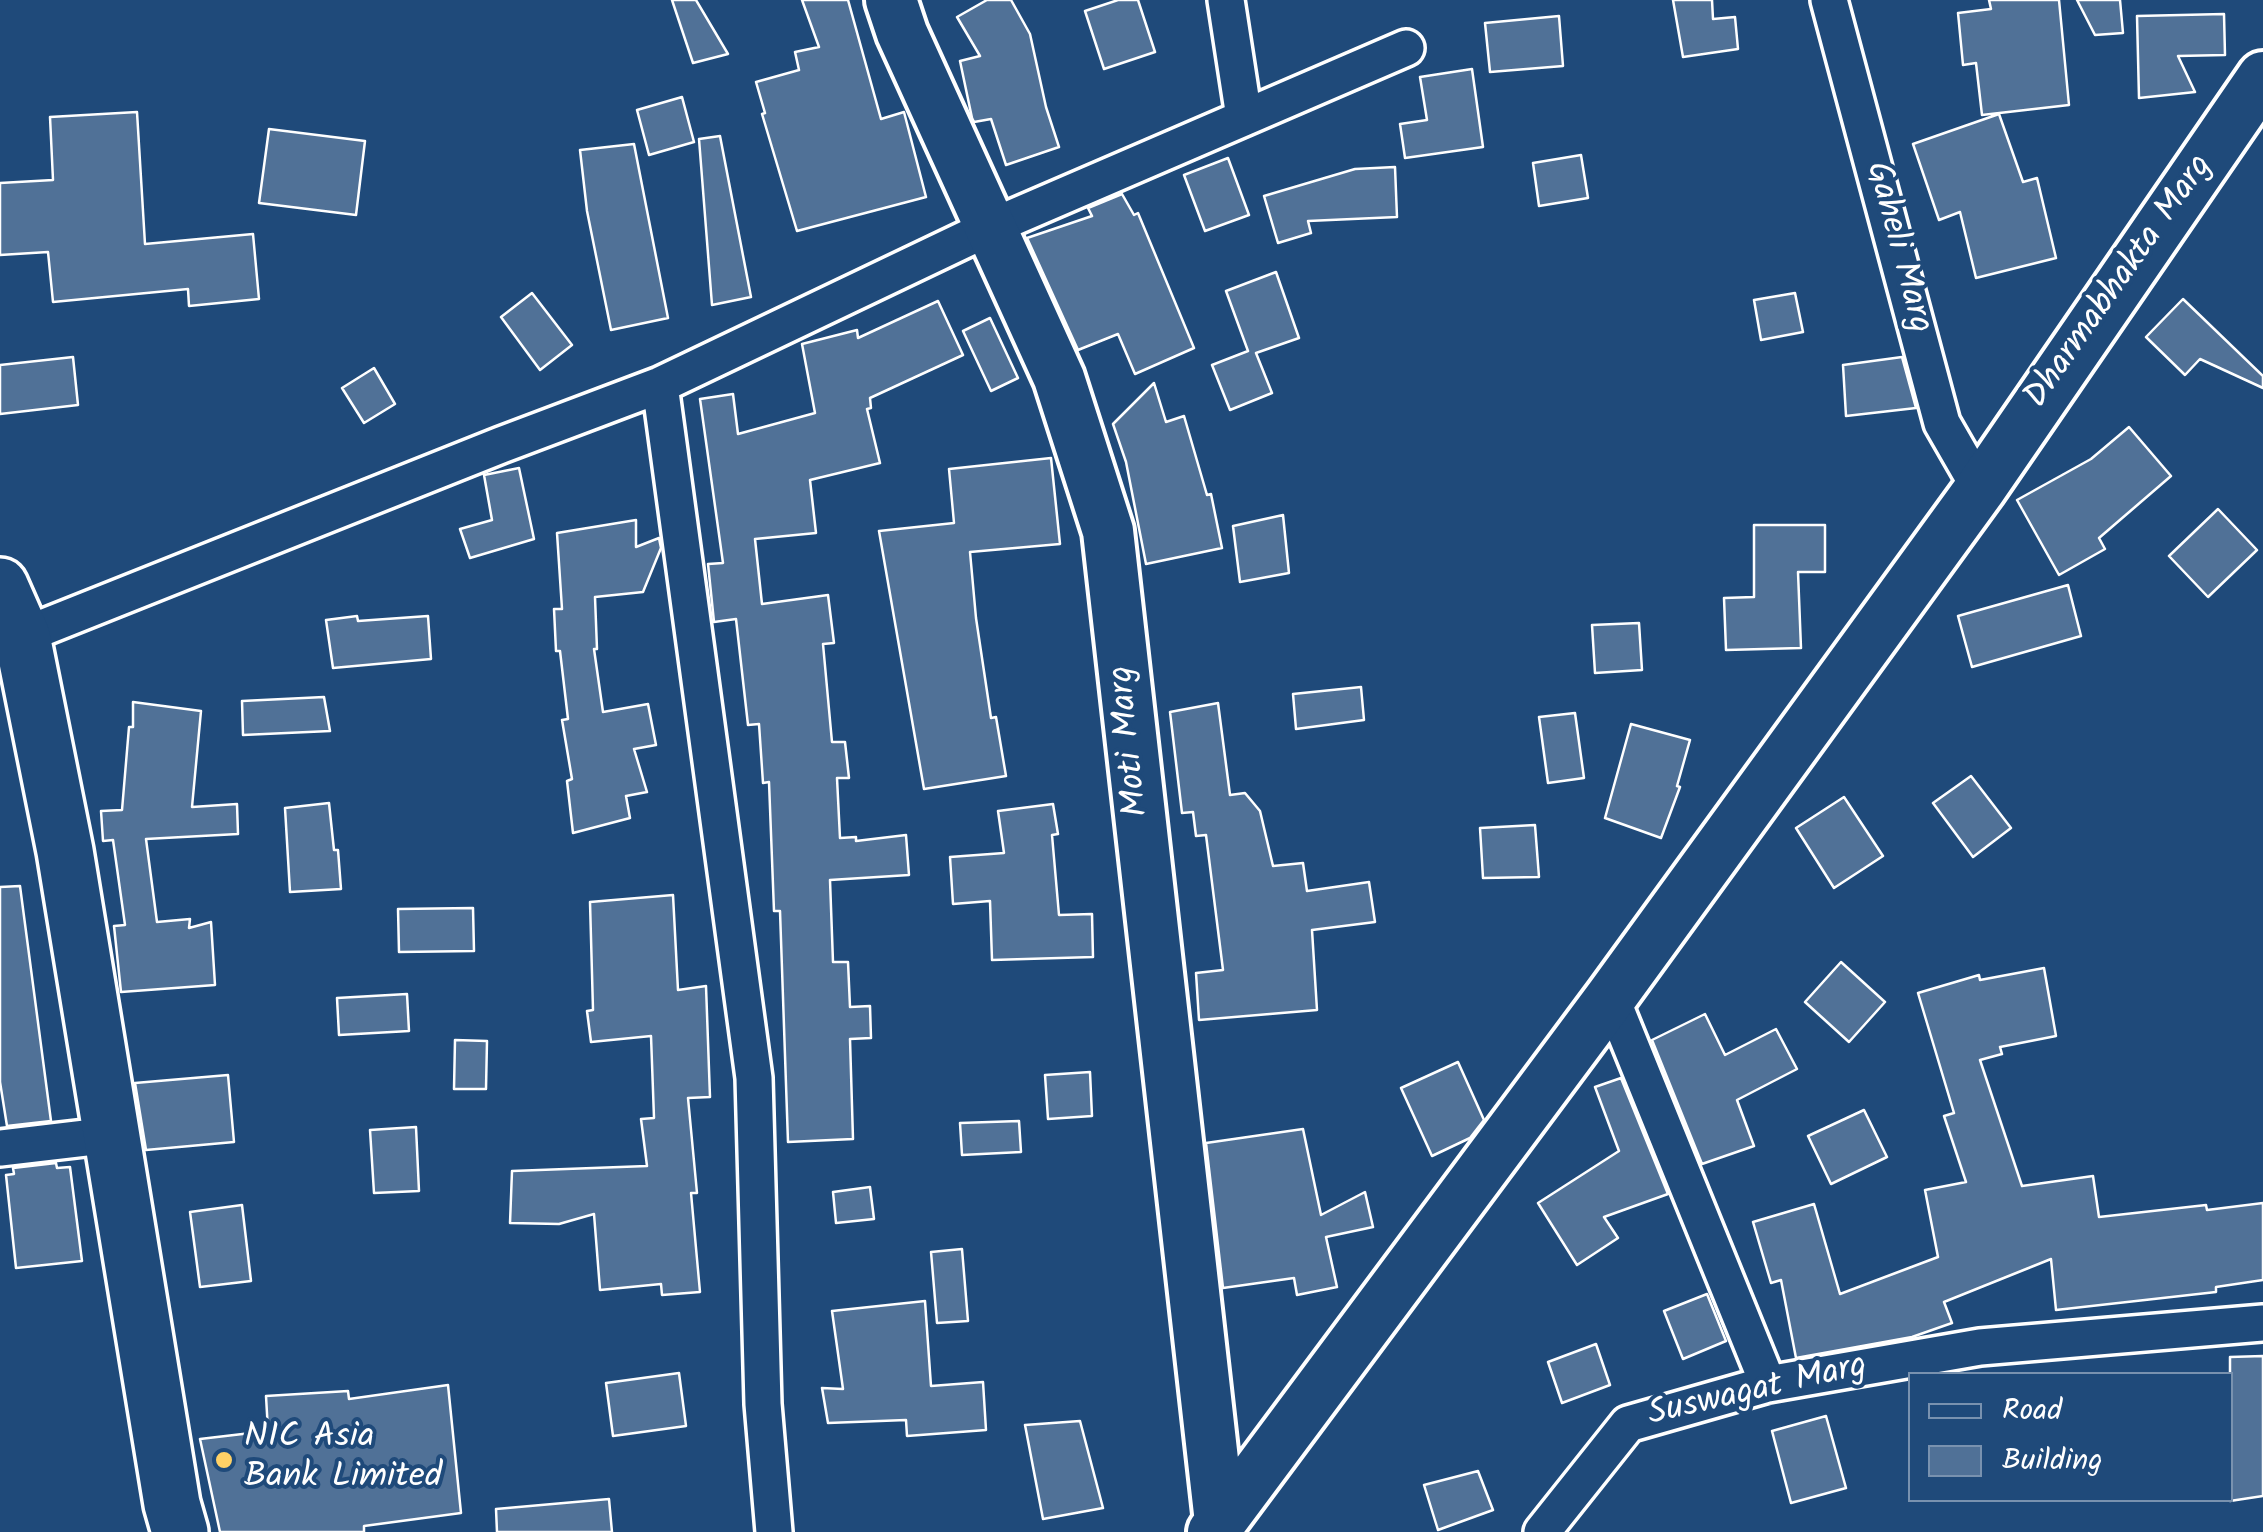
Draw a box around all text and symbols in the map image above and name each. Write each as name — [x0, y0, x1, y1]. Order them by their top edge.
street label: Dharmabhakta Marg — [2018, 148, 2224, 418]
street label: Gaheli Marg — [1853, 158, 1939, 338]
street label: Moti Marg — [1103, 663, 1161, 819]
street label: Suswagat Marg — [1645, 1347, 1871, 1439]
legend — [1908, 1372, 2233, 1502]
text: Road — [2002, 1387, 2062, 1435]
place label: NIC Asia Bank Limited — [244, 1419, 442, 1501]
text: Building — [2002, 1437, 2102, 1485]
marker: NIC Asia Bank Limited — [213, 1449, 235, 1471]

